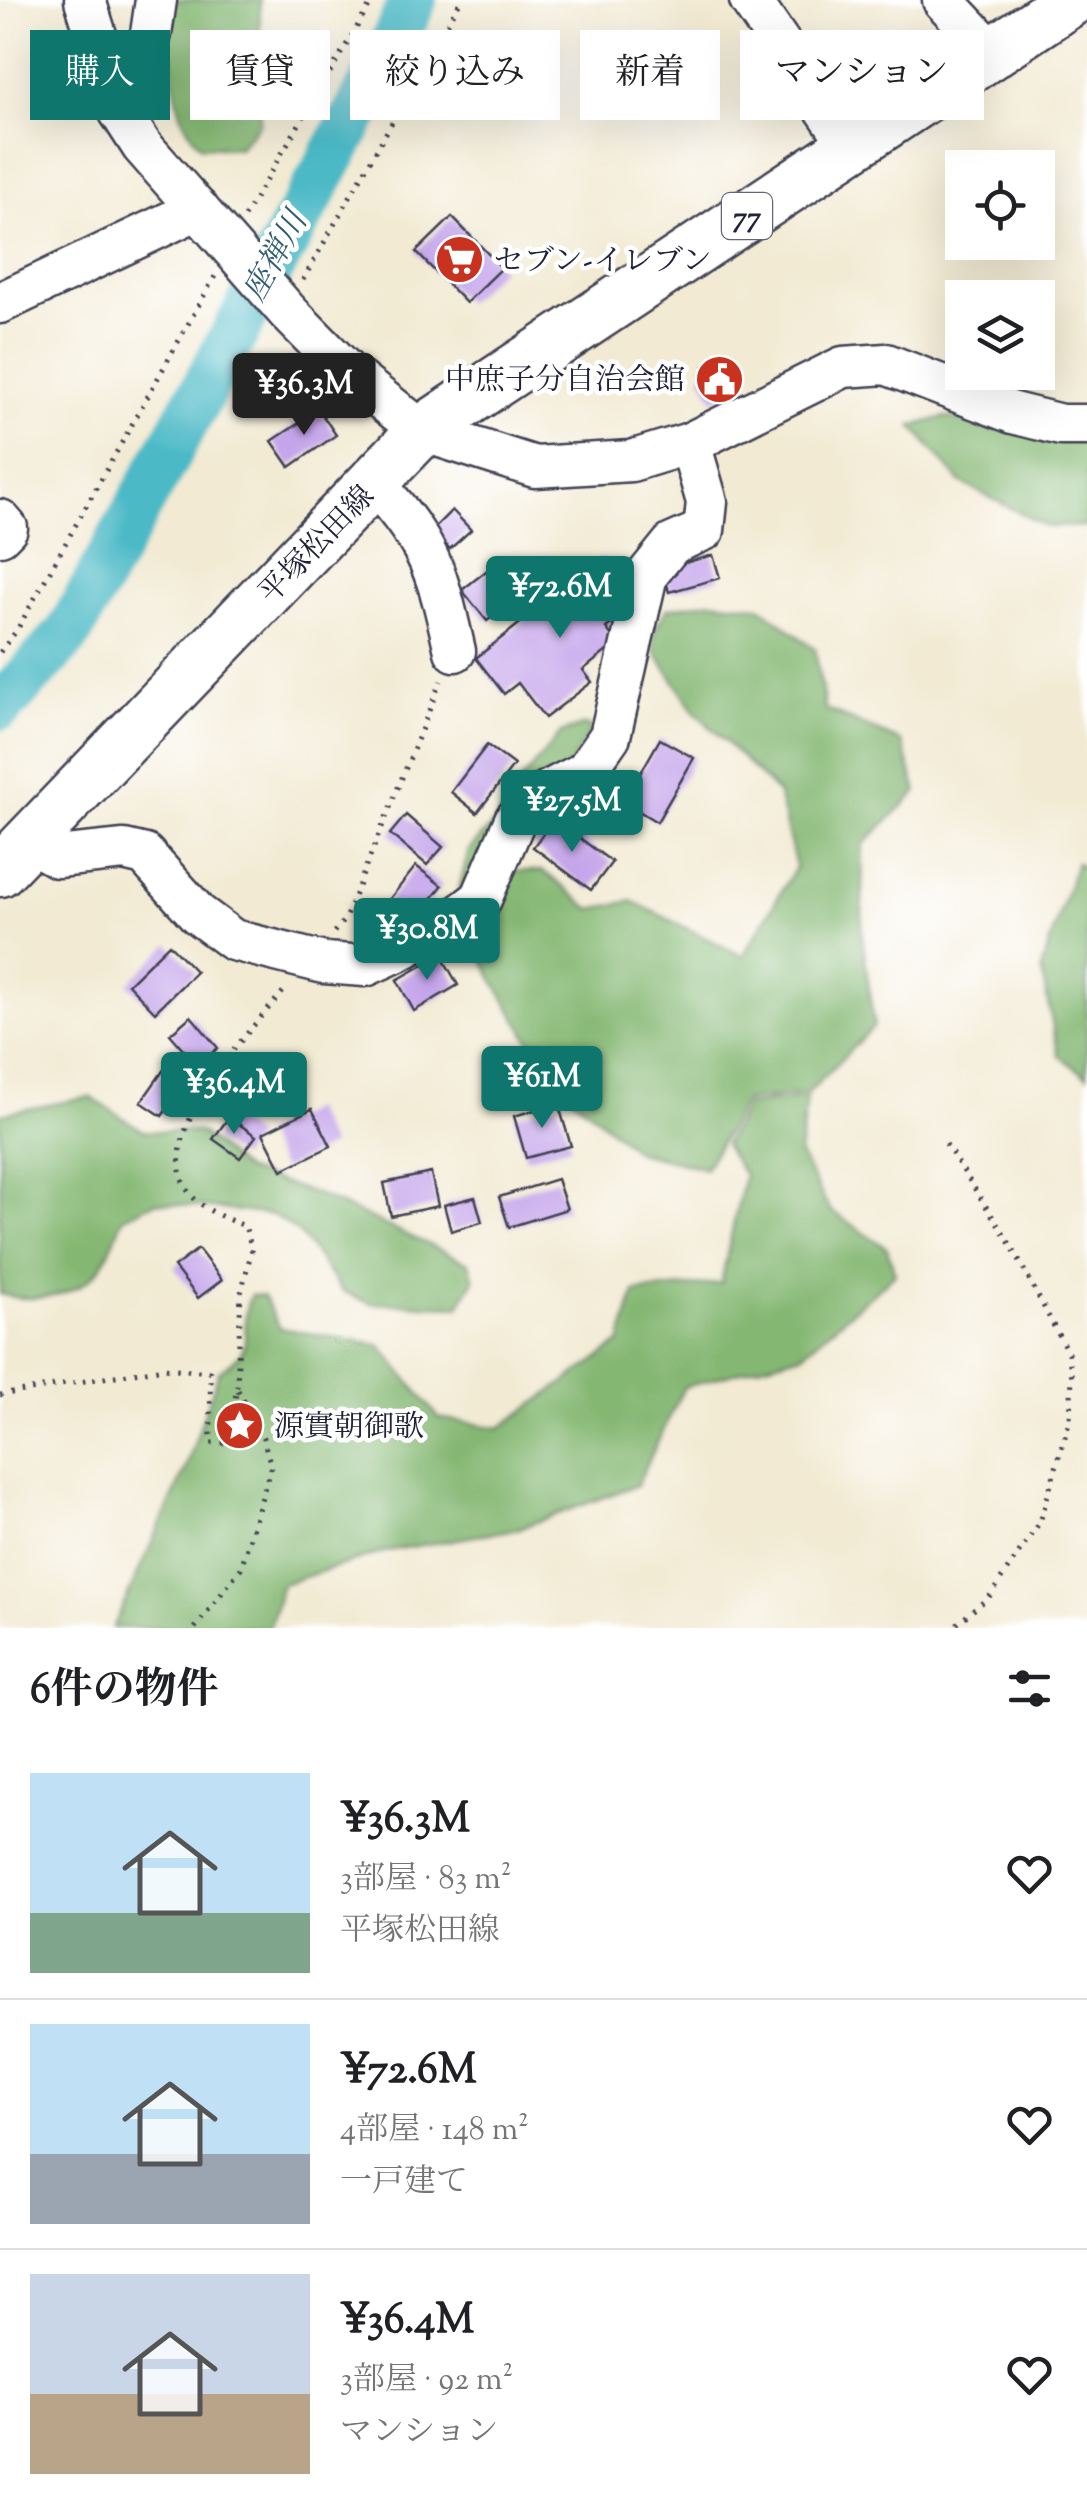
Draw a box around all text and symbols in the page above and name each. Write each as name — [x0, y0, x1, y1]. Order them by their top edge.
chip: 購入 — [30, 30, 170, 120]
chip: 賃貸 — [190, 30, 330, 120]
chip: 絞り込み — [350, 30, 560, 120]
chip: 新着 — [580, 30, 720, 120]
chip: マンション — [740, 30, 984, 120]
map controls — [945, 150, 1055, 390]
button: locate — [945, 150, 1055, 260]
road number: 77 — [722, 193, 772, 239]
water label: 座禅川 — [233, 202, 321, 311]
supermarket icon: セブン-イレブン — [433, 234, 485, 286]
place label: セブン-イレブン — [494, 241, 712, 284]
button: layers — [945, 280, 1055, 390]
pin: ¥36.3M — [223, 353, 385, 438]
public building icon: 中庶子分自治会館 — [694, 353, 746, 405]
place label: 中庶子分自治会館 — [445, 360, 685, 403]
text: ¥36.3M — [255, 362, 353, 408]
street label: 平塚松田線 — [250, 477, 385, 615]
pin: ¥72.6M — [479, 556, 641, 641]
text: ¥72.6M — [508, 565, 612, 611]
pin: ¥27.5M — [491, 770, 653, 855]
text: ¥27.5M — [523, 779, 621, 825]
pin: ¥30.8M — [346, 898, 508, 983]
text: ¥30.8M — [376, 907, 478, 953]
pin: ¥61M — [483, 1046, 601, 1131]
pin: ¥36.4M — [153, 1052, 315, 1137]
text: ¥61M — [503, 1055, 581, 1101]
text: ¥36.4M — [183, 1061, 285, 1107]
place icon: 源實朝御歌 — [213, 1400, 265, 1452]
place label: 源實朝御歌 — [274, 1407, 424, 1450]
icon: filters — [1002, 1661, 1057, 1716]
text: 6件の物件 — [30, 1662, 219, 1722]
text: ¥36.3M — [340, 1791, 470, 1851]
icon: home — [110, 1813, 230, 1933]
icon: heart — [1002, 1846, 1057, 1901]
text: 3部屋 · 83 m² — [340, 1857, 512, 1903]
text: 平塚松田線 — [340, 1909, 500, 1955]
text: ¥72.6M — [340, 2042, 477, 2102]
icon: home — [110, 2064, 230, 2184]
icon: heart — [1002, 2097, 1057, 2152]
text: 4部屋 · 148 m² — [340, 2108, 529, 2154]
text: 一戸建て — [340, 2160, 468, 2206]
text: ¥36.4M — [340, 2292, 474, 2352]
icon: home — [110, 2314, 230, 2434]
icon: heart — [1002, 2347, 1057, 2402]
text: 3部屋 · 92 m² — [340, 2358, 513, 2404]
text: マンション — [340, 2410, 499, 2456]

